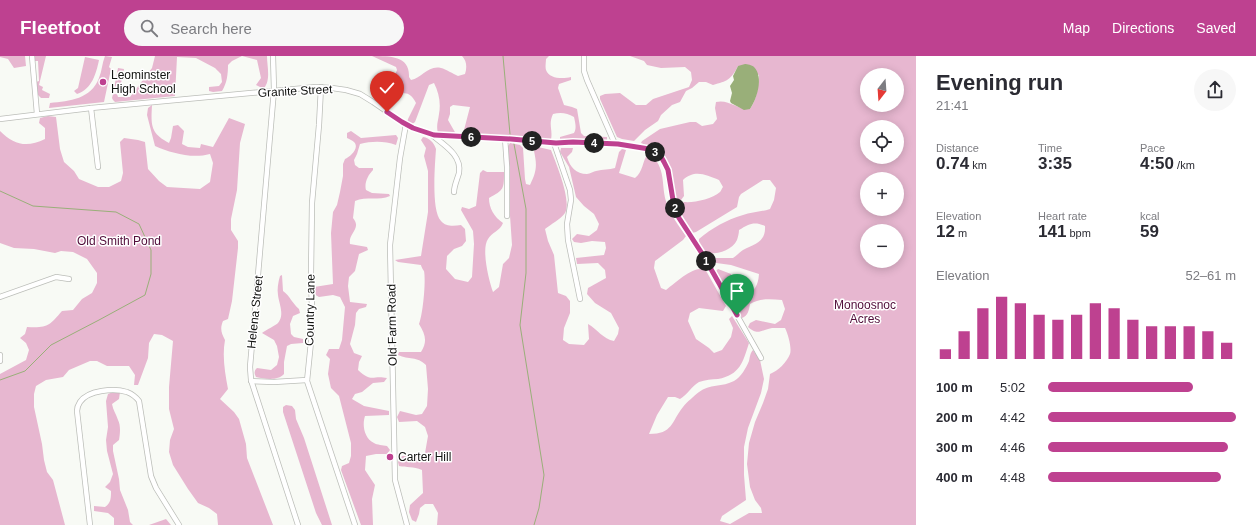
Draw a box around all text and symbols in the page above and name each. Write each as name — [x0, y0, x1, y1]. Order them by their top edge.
search box — [124, 10, 404, 46]
text: Fleetfoot — [20, 17, 100, 38]
icon: search — [138, 17, 160, 39]
text: Search here — [170, 20, 252, 37]
text: Map — [1063, 20, 1090, 36]
text: Directions — [1112, 20, 1174, 36]
text: Saved — [1196, 20, 1236, 36]
place label: Leominster High School — [111, 68, 176, 96]
north arrow — [860, 68, 904, 112]
map controls — [860, 68, 904, 268]
button: share — [1194, 69, 1236, 111]
text: Evening run — [936, 70, 1063, 95]
pin — [370, 71, 404, 112]
marker: Leominster High School — [98, 77, 108, 87]
icon: check — [376, 77, 398, 99]
street label: Granite Street — [257, 82, 333, 100]
text: 21:41 — [936, 98, 969, 113]
button: locate — [860, 120, 904, 164]
pin: 6 — [461, 127, 481, 147]
text: 6 — [468, 131, 474, 143]
pin: 5 — [522, 131, 542, 151]
pin: 4 — [584, 133, 604, 153]
text: 5 — [529, 135, 535, 147]
text: 4 — [591, 137, 597, 149]
pin: 3 — [645, 142, 665, 162]
text: Distance — [936, 142, 979, 154]
text: Time — [1038, 142, 1062, 154]
text: Pace — [1140, 142, 1165, 154]
text: 3 — [652, 146, 658, 158]
text: 0.74 — [936, 154, 969, 173]
text: 3:35 — [1038, 154, 1072, 173]
text: 4:50 — [1140, 154, 1174, 173]
text: km — [969, 159, 987, 171]
text: /km — [1174, 159, 1195, 171]
button: + — [860, 172, 904, 216]
pin: 2 — [665, 198, 685, 218]
text: 2 — [672, 202, 678, 214]
text: Elevation — [936, 210, 981, 222]
text: Heart rate — [1038, 210, 1087, 222]
text: kcal — [1140, 210, 1160, 222]
text: 12 — [936, 222, 955, 241]
text: 141 — [1038, 222, 1066, 241]
text: 59 — [1140, 222, 1159, 241]
button: − — [860, 224, 904, 268]
text: m — [955, 227, 967, 239]
text: bpm — [1066, 227, 1091, 239]
park label: Old Smith Pond — [77, 234, 161, 248]
pin: 1 — [696, 251, 716, 271]
text: 1 — [703, 255, 709, 267]
text: Elevation — [936, 268, 989, 283]
text: 52–61 m — [1185, 268, 1236, 283]
street label: Helena Street — [244, 274, 266, 349]
street label: Country Lane — [302, 274, 318, 346]
pin — [720, 274, 754, 315]
icon: arrive — [726, 280, 748, 302]
street label: Old Farm Road — [384, 284, 400, 366]
park label: Monoosnoc Acres — [834, 298, 896, 326]
text: 100 m — [936, 380, 973, 395]
text: 5:02 — [1000, 380, 1025, 395]
text: 200 m — [936, 410, 973, 425]
text: 4:42 — [1000, 410, 1025, 425]
text: 300 m — [936, 440, 973, 455]
text: 4:46 — [1000, 440, 1025, 455]
place label: Carter Hill — [398, 450, 451, 464]
marker: Carter Hill — [385, 452, 395, 462]
text: 400 m — [936, 470, 973, 485]
text: 4:48 — [1000, 470, 1025, 485]

